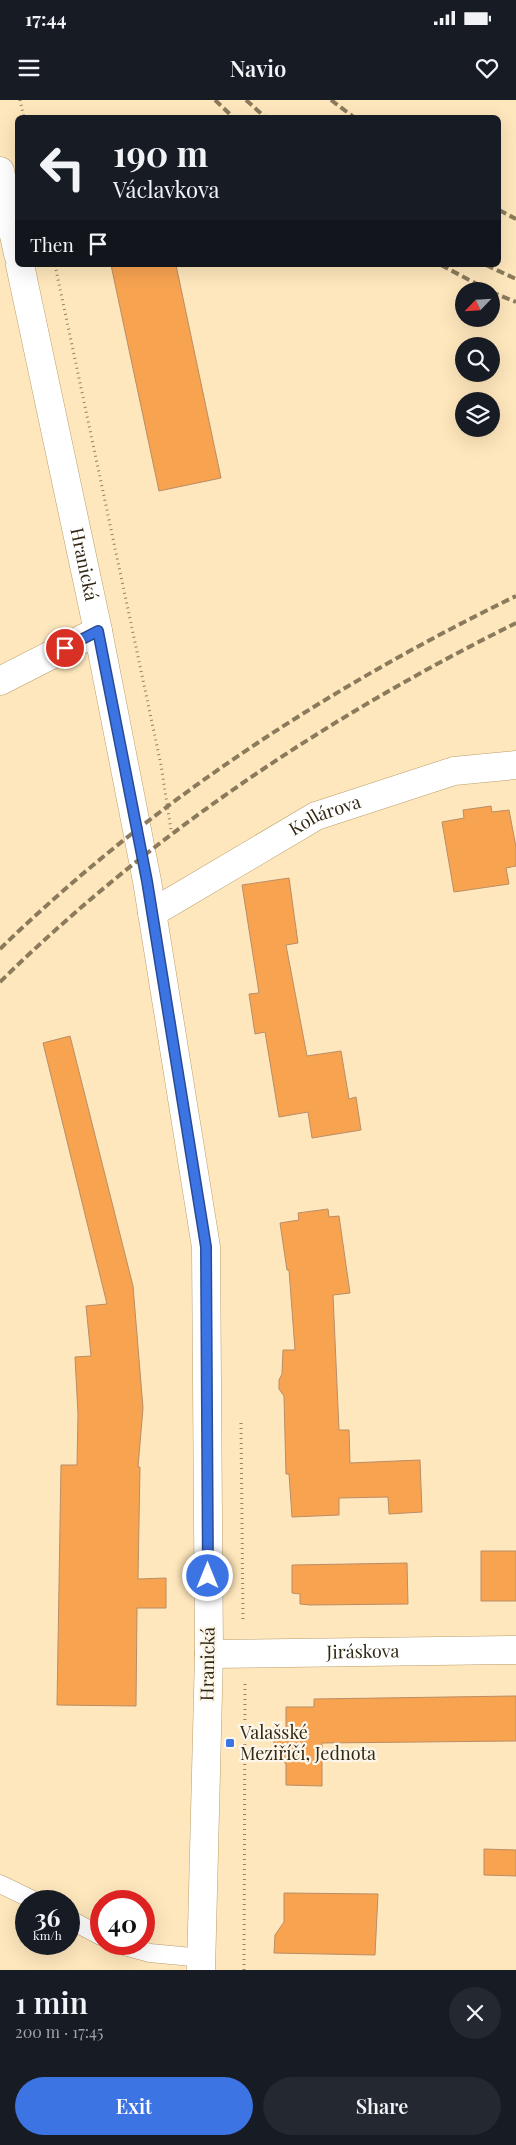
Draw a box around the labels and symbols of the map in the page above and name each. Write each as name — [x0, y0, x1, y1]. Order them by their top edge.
north arrow — [455, 282, 500, 328]
street label: Hranická — [65, 525, 104, 603]
pin — [44, 627, 86, 669]
street label: Kollárova — [284, 789, 364, 840]
position arrow — [181, 1549, 233, 1601]
street label: Hranická — [194, 1627, 220, 1701]
street label: Jiráskova — [325, 1639, 400, 1663]
place label: Valašské Meziříčí, Jednota — [239, 1720, 376, 1765]
marker: Valašské Meziříčí, Jednota — [224, 1737, 236, 1749]
speed limit sign: 40 — [90, 1890, 155, 1955]

